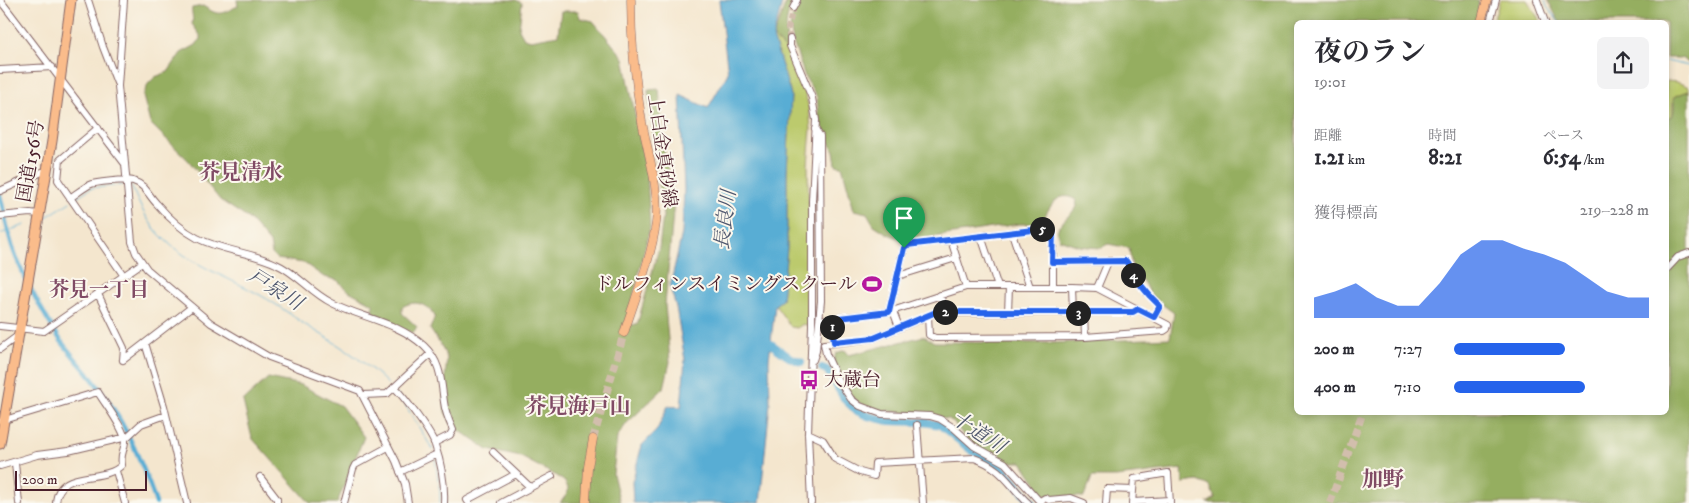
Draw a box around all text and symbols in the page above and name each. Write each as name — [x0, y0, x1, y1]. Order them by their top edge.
text: 夜のラン — [1314, 35, 1426, 70]
button: share — [1597, 37, 1649, 89]
text: 19:01 — [1314, 72, 1346, 92]
street label: 上白金真砂線 — [643, 93, 681, 209]
street label: 国道156号 — [12, 118, 50, 204]
text: 距離 — [1314, 127, 1342, 145]
text: 時間 — [1428, 127, 1456, 145]
text: ペース — [1543, 127, 1584, 145]
text: 1.21 — [1314, 145, 1345, 171]
text: 8:21 — [1428, 145, 1462, 171]
text: 6:54 — [1543, 145, 1580, 171]
text: km — [1345, 151, 1365, 169]
text: /km — [1580, 151, 1605, 169]
district label: 芥見清水 — [199, 160, 283, 186]
water label: 長良川 — [710, 187, 742, 251]
pin — [883, 197, 925, 248]
text: 219–228 m — [1580, 200, 1649, 220]
text: 獲得標高 — [1314, 203, 1378, 223]
icon: arrive — [890, 204, 918, 232]
pin: 5 — [1030, 216, 1054, 242]
text: 5 — [1039, 220, 1046, 238]
pin: 4 — [1120, 262, 1146, 288]
water label: 戸泉川 — [243, 264, 309, 318]
text: 4 — [1129, 266, 1138, 284]
place label: ドルフィンスイミングスクール — [594, 273, 857, 296]
sports icon: ドルフィンスイミングスクール — [861, 273, 883, 295]
district label: 芥見一丁目 — [49, 278, 149, 303]
pin: 2 — [932, 300, 958, 324]
pin: 3 — [1066, 300, 1090, 326]
text: 2 — [942, 303, 949, 321]
text: 3 — [1076, 304, 1081, 322]
pin: 1 — [820, 314, 844, 340]
text: 1 — [830, 318, 835, 336]
text: 200 m — [1314, 339, 1355, 359]
text: 7:27 — [1394, 339, 1423, 359]
bus stop icon: 大蔵台 — [798, 369, 820, 391]
place label: 大蔵台 — [824, 369, 881, 392]
text: 400 m — [1314, 377, 1356, 397]
text: 7:10 — [1394, 377, 1421, 397]
district label: 芥見海戸山 — [526, 394, 631, 420]
water label: 十道川 — [946, 406, 1012, 461]
district label: 加野 — [1362, 467, 1404, 493]
scale bar — [15, 468, 148, 491]
text: 200 m — [22, 471, 57, 489]

